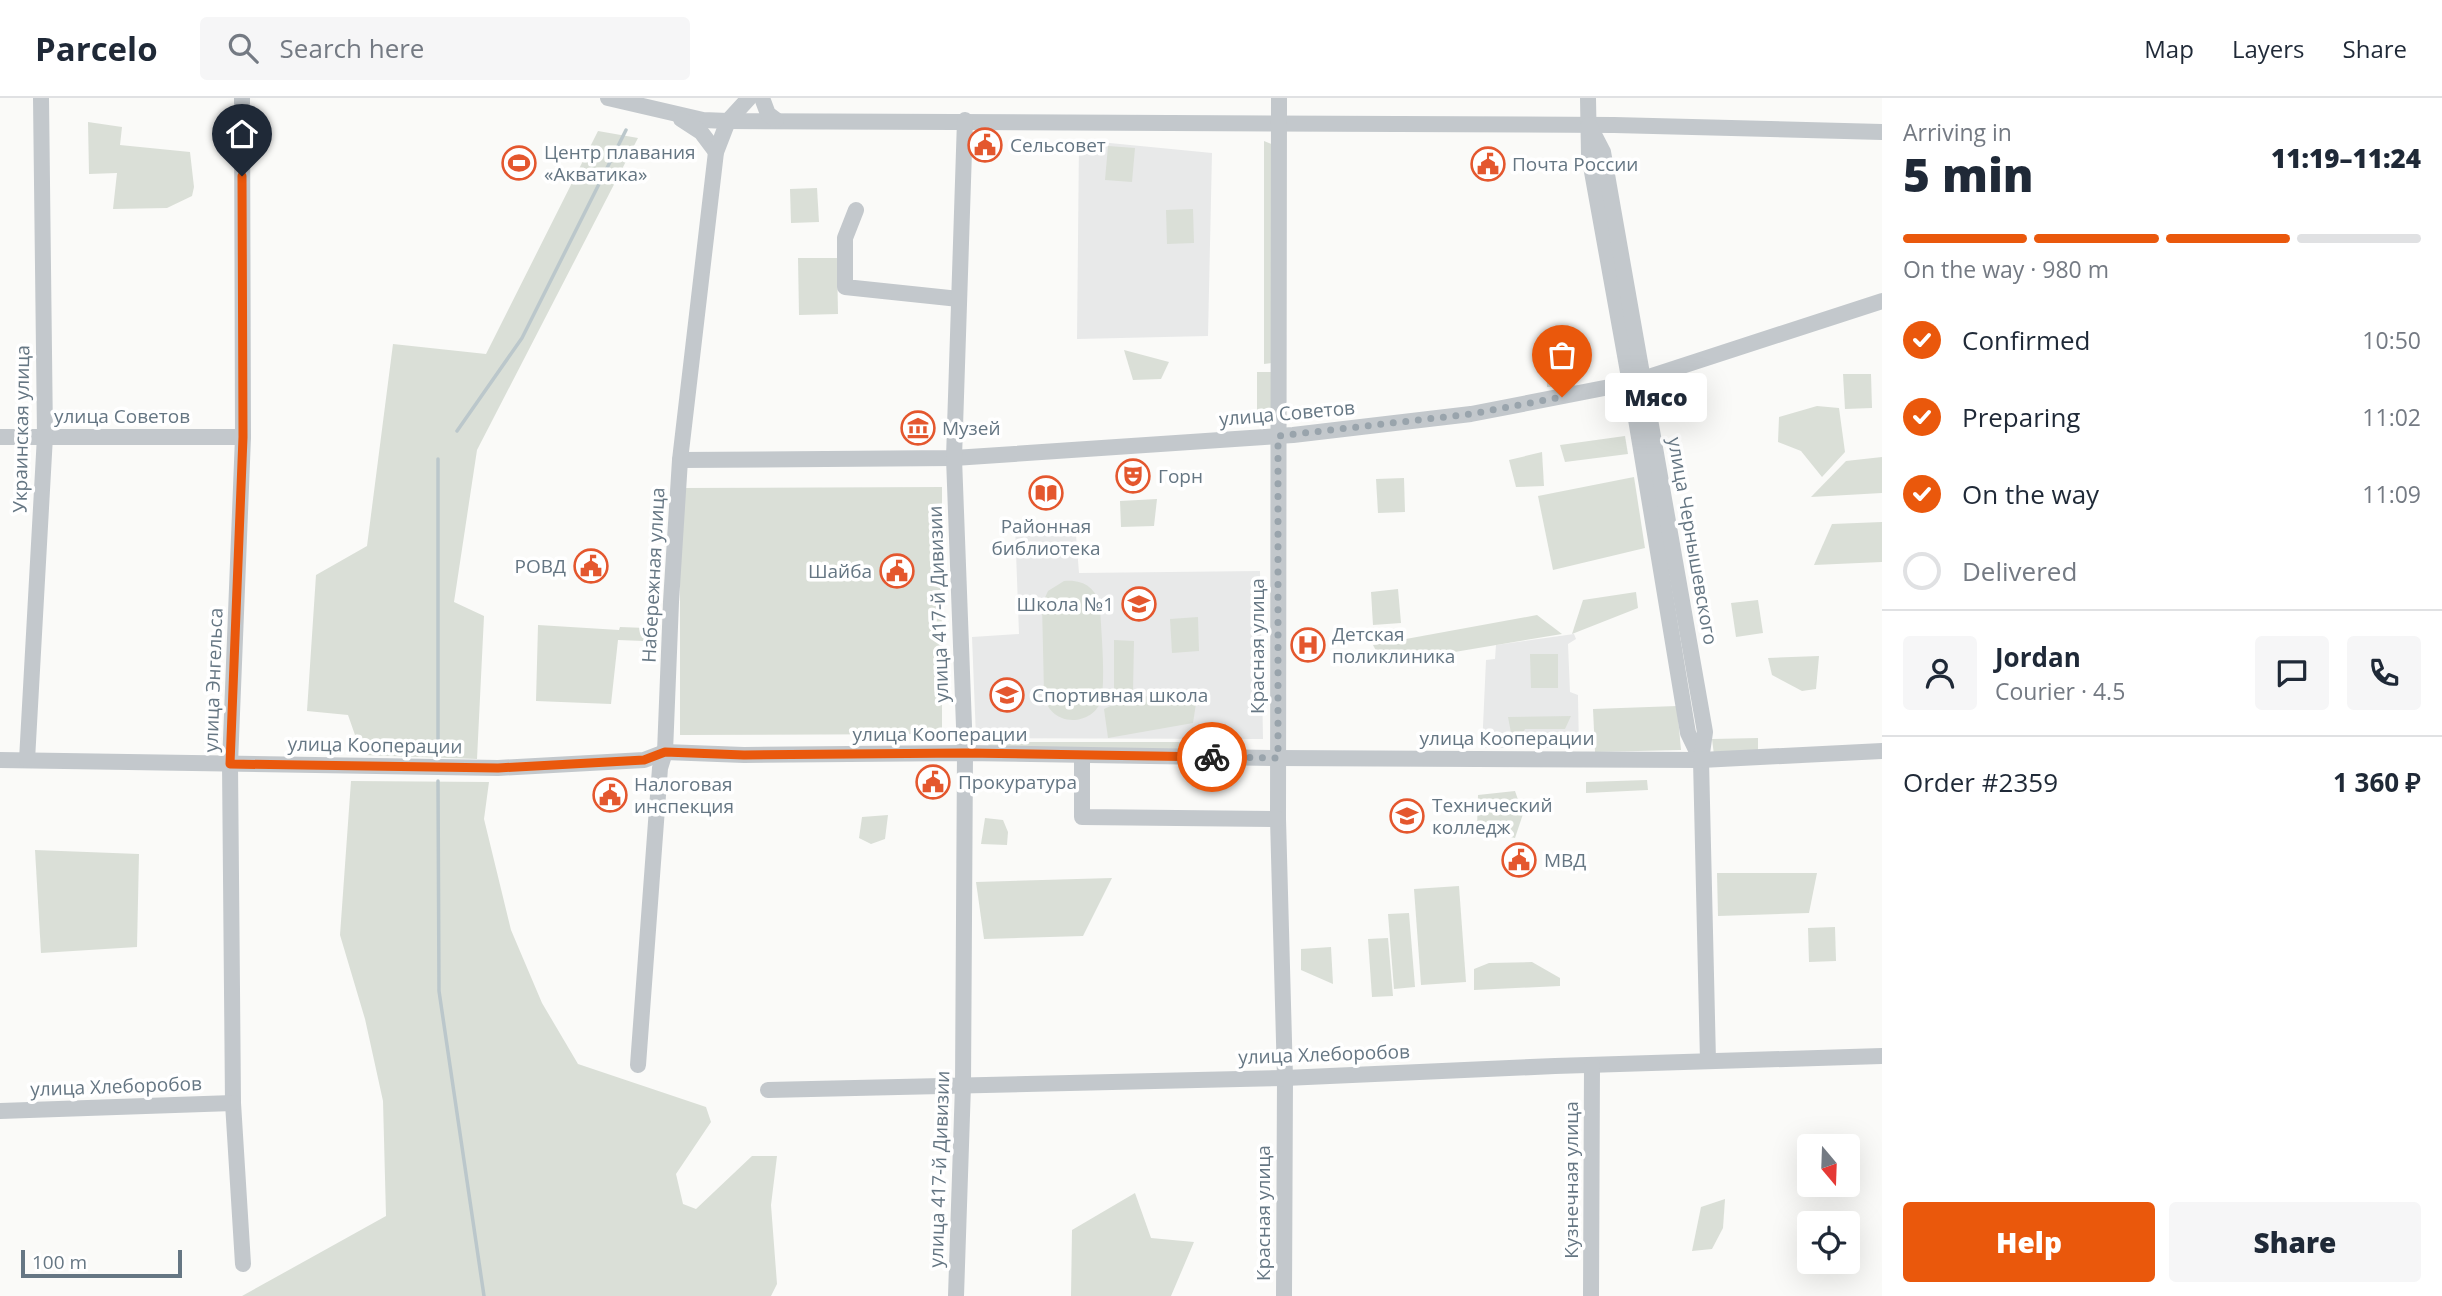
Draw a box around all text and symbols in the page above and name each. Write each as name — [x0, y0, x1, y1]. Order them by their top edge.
search box — [200, 17, 690, 80]
text: Parcelo — [35, 26, 158, 71]
icon: search — [224, 29, 262, 67]
text: Search here — [280, 30, 424, 66]
text: Map — [2144, 32, 2194, 65]
text: Layers — [2232, 32, 2305, 65]
text: Share — [2343, 32, 2407, 65]
pin — [212, 104, 272, 176]
icon: home — [223, 115, 261, 153]
text: Arriving in — [1903, 116, 2012, 148]
public building icon: Сельсовет — [966, 126, 1004, 164]
place label: Сельсовет — [1010, 132, 1106, 158]
place label: Центр плавания «Акватика» — [544, 139, 696, 187]
text: 11:19–11:24 — [2271, 140, 2421, 176]
text: 5 min — [1903, 143, 2034, 205]
sports icon: Центр плавания «Акватика» — [500, 144, 538, 182]
public building icon: Почта России — [1469, 145, 1507, 183]
place label: Почта России — [1512, 151, 1638, 177]
text: On the way · 980 m — [1903, 253, 2109, 285]
icon: check — [1903, 321, 1941, 359]
text: Confirmed — [1962, 322, 2090, 358]
text: 10:50 — [2362, 324, 2421, 356]
pin — [1532, 325, 1592, 397]
icon: bag — [1543, 336, 1581, 374]
street label: Украинская улица — [7, 345, 35, 513]
callout: Мясо — [1604, 372, 1706, 422]
text: Мясо — [1624, 381, 1688, 413]
street label: улица Советов — [1218, 394, 1356, 432]
icon: check — [1903, 398, 1941, 436]
text: Preparing — [1962, 399, 2080, 435]
text: 11:02 — [2362, 401, 2421, 433]
street label: улица Советов — [54, 403, 190, 429]
museum icon: Музей — [899, 409, 937, 447]
place label: Музей — [942, 415, 1001, 441]
street label: улица Чернышевского — [1662, 435, 1724, 647]
theatre icon: Горн — [1114, 457, 1152, 495]
place label: Горн — [1158, 463, 1203, 489]
library icon: Районная библиотека — [1027, 474, 1065, 512]
icon: check — [1903, 475, 1941, 513]
text: On the way — [1962, 476, 2099, 512]
text: 11:09 — [2362, 478, 2421, 510]
street label: Набережная улица — [635, 487, 671, 663]
street label: улица 417-й Дивизии — [922, 505, 954, 703]
place label: Районная библиотека — [991, 513, 1101, 561]
public building icon: РОВД — [572, 547, 610, 585]
public building icon: Шайба — [878, 552, 916, 590]
place label: РОВД — [515, 553, 566, 579]
text: Delivered — [1962, 553, 2077, 589]
place label: Шайба — [808, 558, 872, 584]
street label: Красная улица — [1244, 578, 1270, 714]
school or university icon: Школа №1 — [1120, 585, 1158, 623]
place label: Школа №1 — [1017, 591, 1114, 617]
street label: улица Энгельса — [197, 607, 229, 753]
place label: Детская поликлиника — [1332, 621, 1455, 669]
hospital icon: Детская поликлиника — [1289, 626, 1327, 664]
button: person — [1903, 636, 1977, 710]
button: chat — [2255, 636, 2329, 710]
button: phone — [2347, 636, 2421, 710]
text: Jordan — [1995, 639, 2081, 675]
text: Courier · 4.5 — [1995, 675, 2125, 707]
school or university icon: Спортивная школа — [988, 676, 1026, 714]
place label: Спортивная школа — [1032, 682, 1208, 708]
street label: улица Кооперации — [853, 721, 1028, 747]
courier — [1177, 722, 1247, 792]
street label: улица Кооперации — [1420, 725, 1595, 751]
street label: улица Кооперации — [287, 730, 463, 760]
icon: bike — [1193, 738, 1231, 776]
public building icon: Прокуратура — [914, 763, 952, 801]
text: Order #2359 — [1903, 764, 2058, 800]
text: 1 360 ₽ — [2333, 764, 2421, 800]
place label: Прокуратура — [958, 769, 1077, 795]
place label: Налоговая инспекция — [634, 771, 734, 819]
public building icon: Налоговая инспекция — [591, 776, 629, 814]
place label: Технический колледж — [1432, 792, 1552, 840]
school or university icon: Технический колледж — [1388, 797, 1426, 835]
public building icon: МВД — [1500, 841, 1538, 879]
place label: МВД — [1544, 847, 1586, 873]
street label: улица Хлеборобов — [1238, 1038, 1410, 1070]
street label: улица Хлеборобов — [30, 1070, 202, 1102]
street label: улица 417-й Дивизии — [923, 1070, 955, 1268]
street label: Кузнечная улица — [1558, 1101, 1584, 1259]
north arrow — [1797, 1134, 1860, 1197]
map controls — [1797, 1134, 1860, 1274]
street label: Красная улица — [1250, 1145, 1276, 1281]
button: Help — [1903, 1202, 2155, 1282]
button: Share — [2169, 1202, 2421, 1282]
button: locate — [1797, 1211, 1860, 1274]
scale bar — [21, 1247, 182, 1279]
text: 100 m — [32, 1249, 87, 1275]

